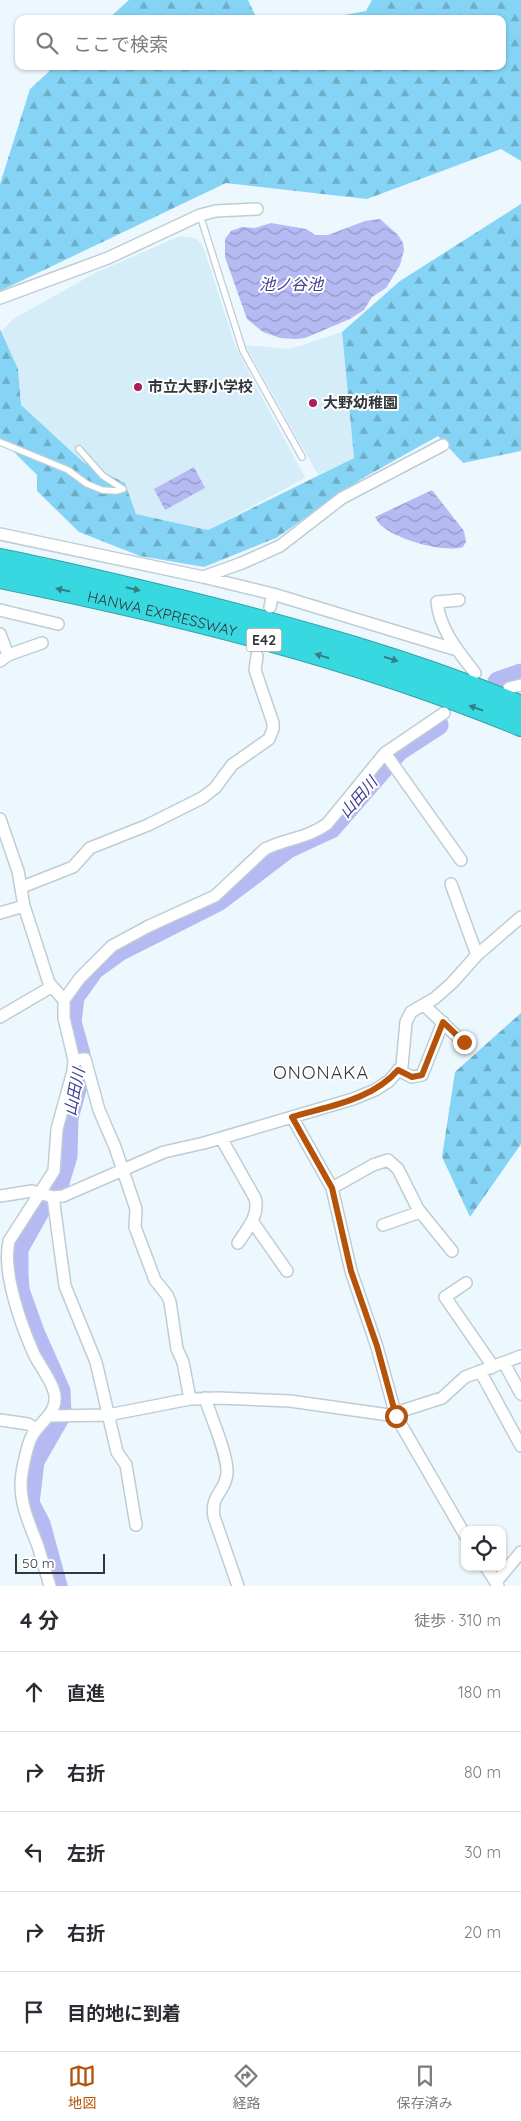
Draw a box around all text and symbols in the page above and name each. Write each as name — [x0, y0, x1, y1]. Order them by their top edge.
search box — [15, 15, 506, 70]
icon: search — [33, 29, 61, 57]
text: ここで検索 — [73, 32, 168, 56]
water label: 池ノ谷池 — [259, 274, 325, 294]
place label: 市立大野小学校 — [148, 377, 253, 396]
marker: 市立大野小学校 — [132, 381, 144, 393]
place label: 大野幼稚園 — [323, 393, 398, 412]
marker: 大野幼稚園 — [307, 397, 319, 409]
one-way arrow — [125, 585, 140, 593]
one-way arrow — [54, 586, 70, 594]
street label: HANWA EXPRESSWAY — [86, 587, 240, 641]
road number: E42 — [246, 628, 282, 652]
one-way arrow — [314, 652, 329, 660]
one-way arrow — [384, 655, 399, 663]
one-way arrow — [468, 704, 483, 712]
water label: 山田川 — [335, 771, 383, 822]
route end — [453, 1031, 476, 1054]
district label: ONONAKA — [273, 1061, 369, 1084]
water label: 山田川 — [60, 1065, 89, 1117]
route start — [385, 1405, 408, 1428]
map controls — [461, 1526, 506, 1571]
button: locate — [461, 1526, 506, 1571]
scale bar — [15, 1551, 105, 1574]
text: 50 m — [22, 1554, 55, 1572]
text: 4 分 — [20, 1607, 59, 1633]
text: 徒歩 · 310 m — [414, 1610, 501, 1630]
icon: ahead — [20, 1678, 48, 1706]
text: 直進 — [67, 1681, 105, 1705]
text: 180 m — [458, 1682, 501, 1702]
icon: right — [20, 1758, 48, 1786]
text: 右折 — [67, 1761, 105, 1785]
text: 80 m — [464, 1762, 501, 1782]
icon: left — [20, 1838, 48, 1866]
text: 左折 — [67, 1841, 105, 1865]
text: 30 m — [464, 1842, 501, 1862]
icon: right — [20, 1918, 48, 1946]
text: 右折 — [67, 1921, 105, 1945]
text: 20 m — [464, 1922, 501, 1942]
icon: arrive — [20, 1998, 48, 2026]
text: 目的地に到着 — [67, 2001, 181, 2025]
tab: 地図 — [68, 2062, 96, 2112]
tab: 経路 — [232, 2062, 260, 2112]
tab: 保存済み — [397, 2062, 453, 2112]

